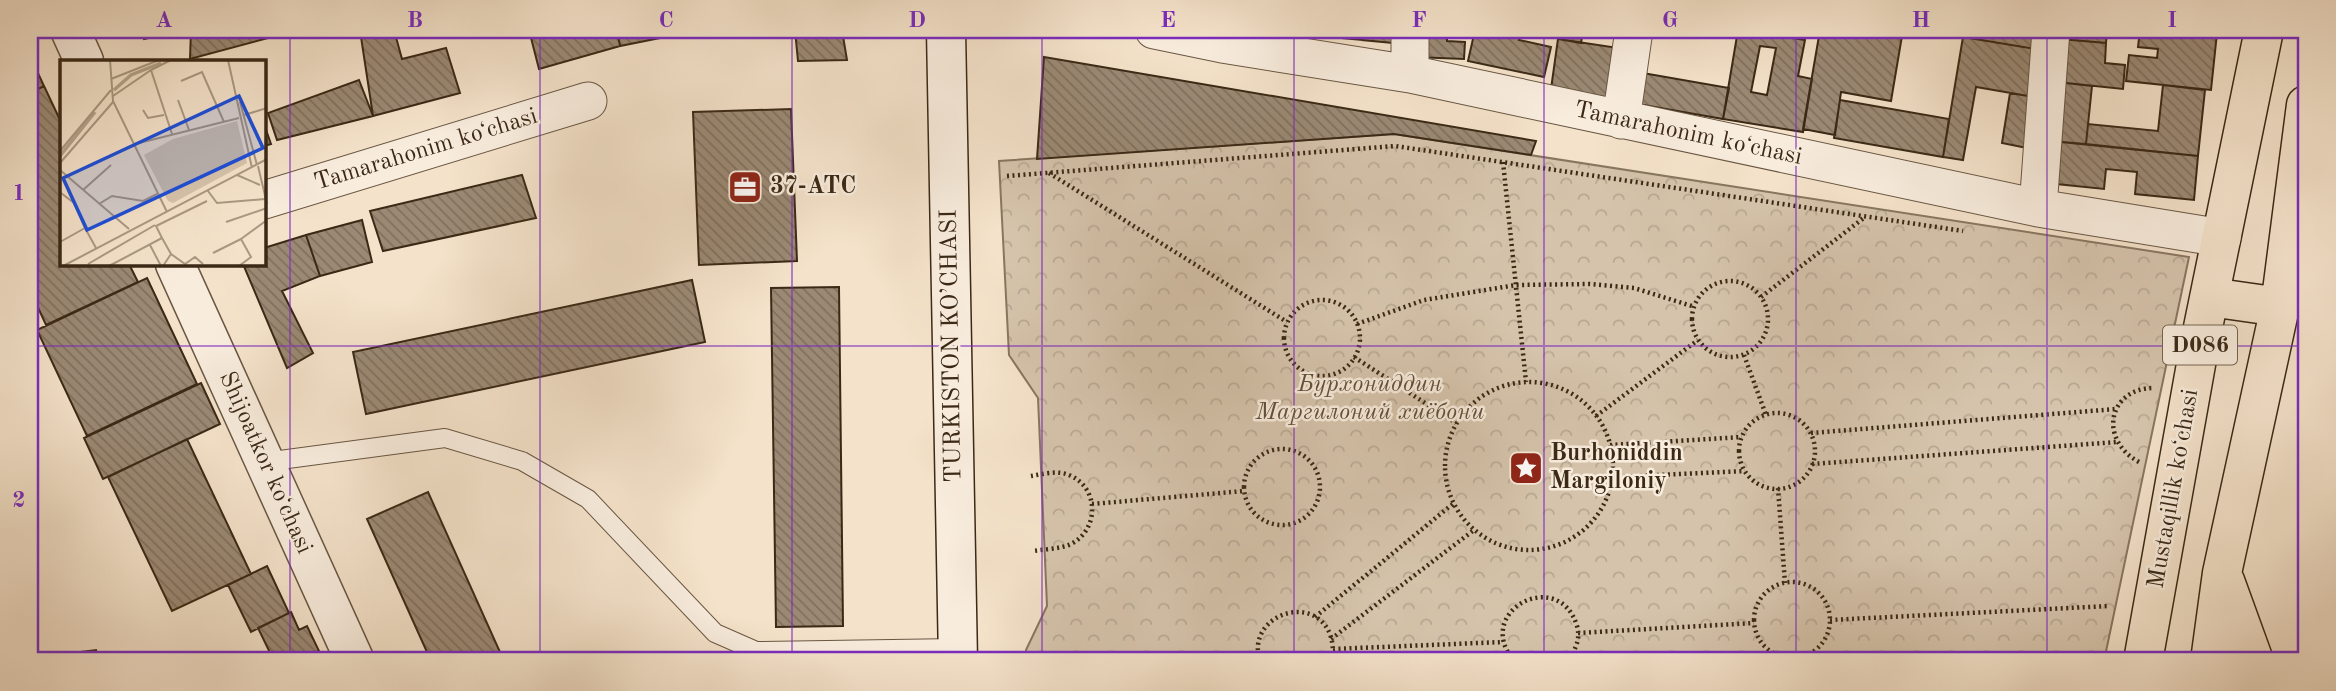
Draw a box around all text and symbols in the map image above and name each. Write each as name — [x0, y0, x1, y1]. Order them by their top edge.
text: A — [155, 9, 173, 32]
text: B — [407, 9, 423, 32]
text: C — [658, 9, 674, 32]
text: D — [908, 9, 926, 32]
text: E — [1160, 9, 1176, 32]
text: F — [1411, 9, 1427, 32]
text: G — [1662, 9, 1678, 32]
text: H — [1912, 9, 1930, 32]
text: I — [2167, 9, 2177, 32]
inset map — [60, 60, 266, 266]
street label: Tamarahonim koʻchasi — [1572, 98, 1804, 170]
street label: Tamarahonim koʻchasi — [312, 105, 540, 195]
office icon: 37-АТС — [726, 168, 764, 206]
place label: 37-АТС — [770, 175, 856, 199]
text: 1 — [12, 182, 26, 205]
street label: TURKISTON KO’CHASI — [938, 209, 966, 483]
road number: D086 — [2163, 326, 2237, 364]
street label: Shijoatkor koʻchasi — [214, 368, 316, 558]
park label: Бурхониддин Маргилоний хиёбони — [1254, 373, 1485, 425]
street label: Mustaqillik koʻchasi — [2145, 387, 2203, 591]
place label: Burhoniddin Margiloniy — [1550, 442, 1683, 494]
place icon: Burhoniddin Margiloniy — [1507, 449, 1545, 487]
text: 2 — [12, 489, 26, 512]

